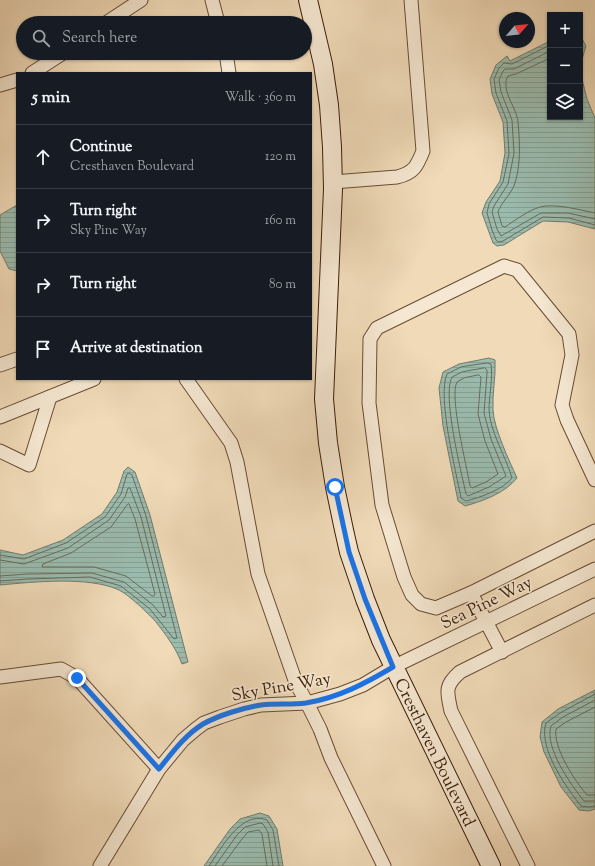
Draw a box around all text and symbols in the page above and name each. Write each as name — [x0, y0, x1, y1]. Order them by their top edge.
north arrow — [499, 12, 535, 48]
map controls — [547, 12, 583, 120]
button: + — [547, 12, 583, 48]
search box — [16, 16, 312, 60]
icon: search — [30, 27, 52, 49]
text: Search here — [62, 28, 137, 49]
button: − — [547, 48, 583, 84]
button: layers — [547, 84, 583, 120]
text: 5 min — [32, 86, 70, 110]
text: Walk · 360 m — [225, 89, 296, 107]
text: Continue — [70, 137, 132, 158]
icon: ahead — [32, 146, 54, 168]
text: 120 m — [265, 148, 296, 166]
text: Cresthaven Boulevard — [70, 158, 194, 176]
text: Turn right — [70, 201, 136, 222]
icon: right — [32, 210, 54, 232]
text: 160 m — [265, 212, 296, 230]
text: Sky Pine Way — [70, 222, 147, 240]
icon: right — [32, 274, 54, 296]
text: Turn right — [70, 274, 136, 295]
text: 80 m — [269, 276, 296, 294]
icon: arrive — [32, 338, 54, 360]
text: Arrive at destination — [70, 338, 203, 359]
route start — [326, 478, 344, 496]
street label: Sea Pine Way — [437, 571, 537, 636]
street label: Sky Pine Way — [230, 667, 334, 709]
route end — [68, 669, 86, 687]
street label: Cresthaven Boulevard — [387, 675, 480, 832]

